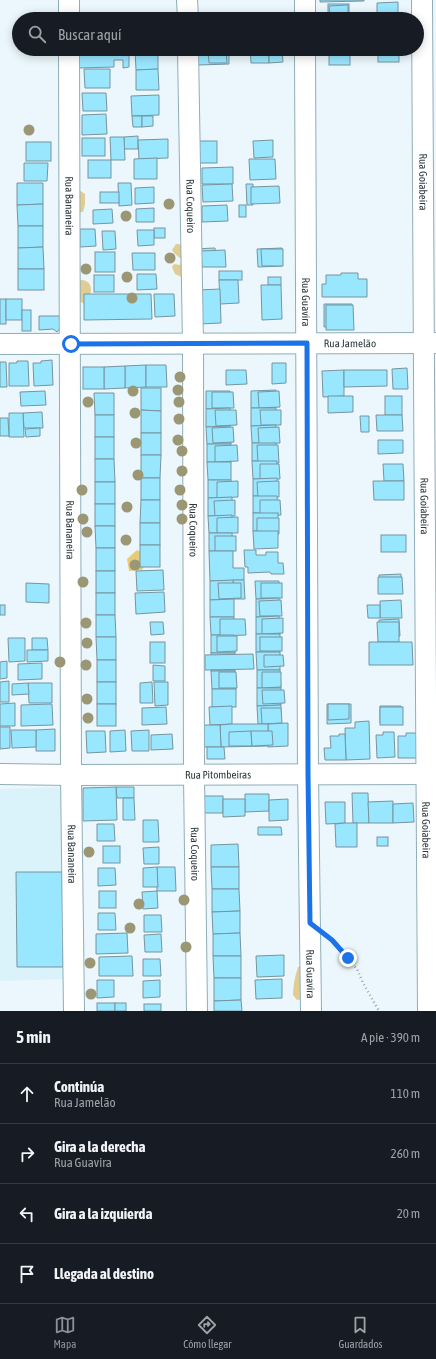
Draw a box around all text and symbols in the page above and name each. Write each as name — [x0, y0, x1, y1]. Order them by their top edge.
search box — [12, 12, 424, 56]
icon: search — [26, 23, 48, 45]
text: Buscar aquí — [58, 26, 121, 43]
street label: Rua Goiabeira — [417, 153, 429, 211]
street label: Rua Bananeira — [63, 176, 76, 236]
street label: Rua Coqueiro — [184, 179, 197, 233]
street label: Rua Guavira — [300, 277, 312, 327]
route start — [62, 335, 80, 353]
street label: Rua Jamelão — [324, 337, 376, 349]
street label: Rua Goiabeira — [419, 477, 431, 535]
street label: Rua Bananeira — [64, 500, 76, 560]
street label: Rua Coqueiro — [187, 503, 199, 557]
street label: Rua Pitombeiras — [185, 769, 251, 781]
street label: Rua Goiabeira — [420, 801, 433, 859]
street label: Rua Bananeira — [66, 824, 78, 884]
street label: Rua Coqueiro — [189, 827, 201, 881]
street label: Rua Guavira — [304, 949, 317, 999]
route end — [339, 949, 357, 967]
text: 5 min — [16, 1027, 51, 1047]
text: A pie · 390 m — [361, 1030, 420, 1045]
text: Continúa — [54, 1078, 104, 1095]
icon: ahead — [16, 1083, 38, 1105]
text: 110 m — [391, 1086, 420, 1101]
text: Rua Jamelão — [54, 1095, 116, 1110]
text: Gira a la derecha — [54, 1138, 145, 1155]
icon: right — [16, 1143, 38, 1165]
text: 260 m — [391, 1146, 420, 1161]
text: Rua Guavira — [54, 1155, 112, 1170]
icon: left — [16, 1203, 38, 1225]
text: Gira a la izquierda — [54, 1205, 152, 1222]
text: 20 m — [397, 1206, 420, 1221]
icon: arrive — [16, 1263, 38, 1285]
text: Llegada al destino — [54, 1265, 154, 1282]
tab: Mapa — [53, 1314, 76, 1350]
tab: Cómo llegar — [183, 1314, 232, 1350]
tab: Guardados — [338, 1314, 383, 1350]

